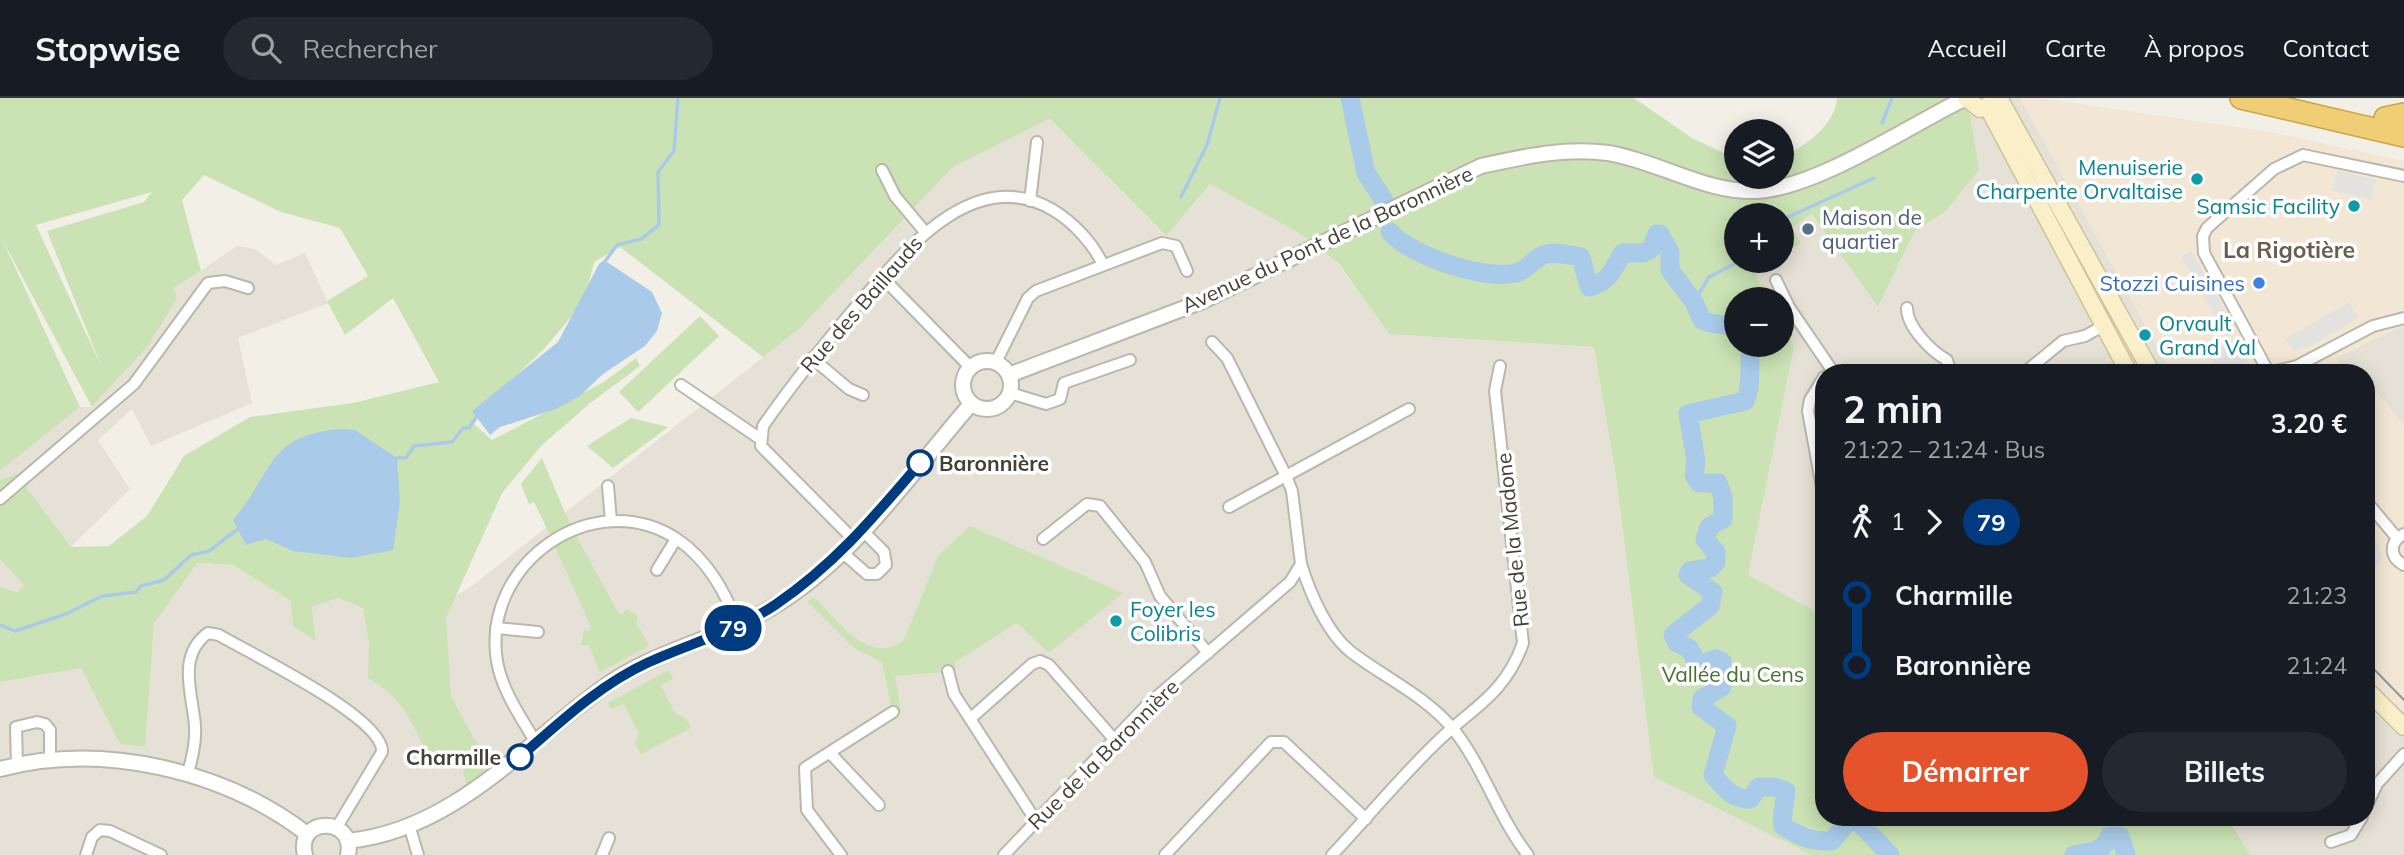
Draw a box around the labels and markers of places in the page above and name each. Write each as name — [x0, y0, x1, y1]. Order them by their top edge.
place label: Menuiserie Charpente Orvaltaise — [1976, 154, 2183, 204]
marker: Menuiserie Charpente Orvaltaise — [2189, 171, 2205, 187]
place label: Samsic Facility — [2197, 193, 2340, 219]
marker: Samsic Facility — [2346, 198, 2362, 214]
place label: Maison de quartier — [1822, 204, 1922, 254]
marker: Maison de quartier — [1800, 221, 1816, 237]
place label: Stozzi Cuisines — [2100, 270, 2245, 296]
marker: Stozzi Cuisines — [2251, 275, 2267, 291]
place label: Orvault Grand Val — [2159, 310, 2256, 360]
marker: Orvault Grand Val — [2137, 327, 2153, 343]
marker: Baronnière — [907, 450, 933, 476]
place label: Baronnière — [939, 450, 1049, 476]
place label: Foyer les Colibris — [1130, 596, 1216, 646]
marker: Foyer les Colibris — [1108, 613, 1124, 629]
place label: Charmille — [406, 744, 501, 770]
marker: Charmille — [507, 744, 533, 770]

